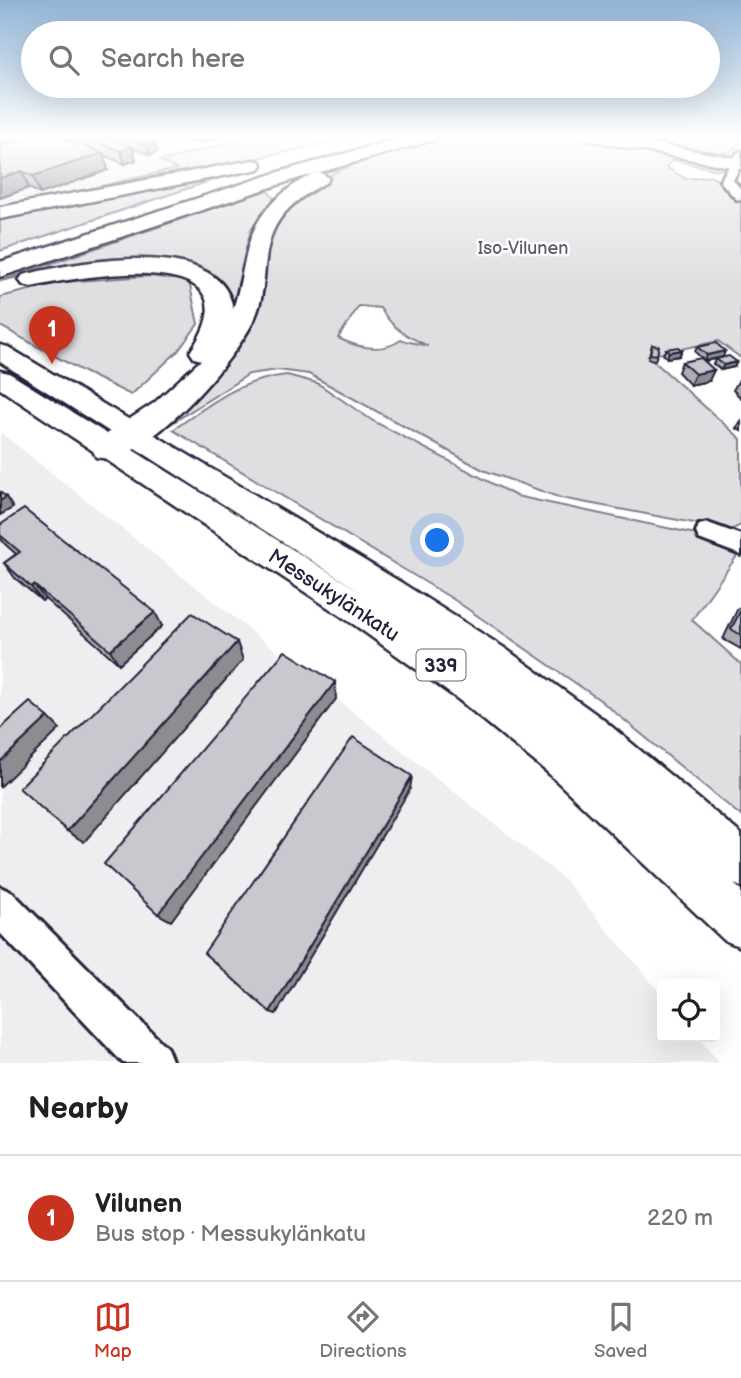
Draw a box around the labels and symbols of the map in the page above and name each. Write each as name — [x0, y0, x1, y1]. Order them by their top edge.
park label: Iso-Vilunen — [478, 238, 568, 259]
pin: 1 — [29, 306, 75, 364]
your location — [420, 523, 454, 557]
street label: Messukylänkatu — [263, 544, 404, 647]
road number: 339 — [416, 650, 466, 680]

